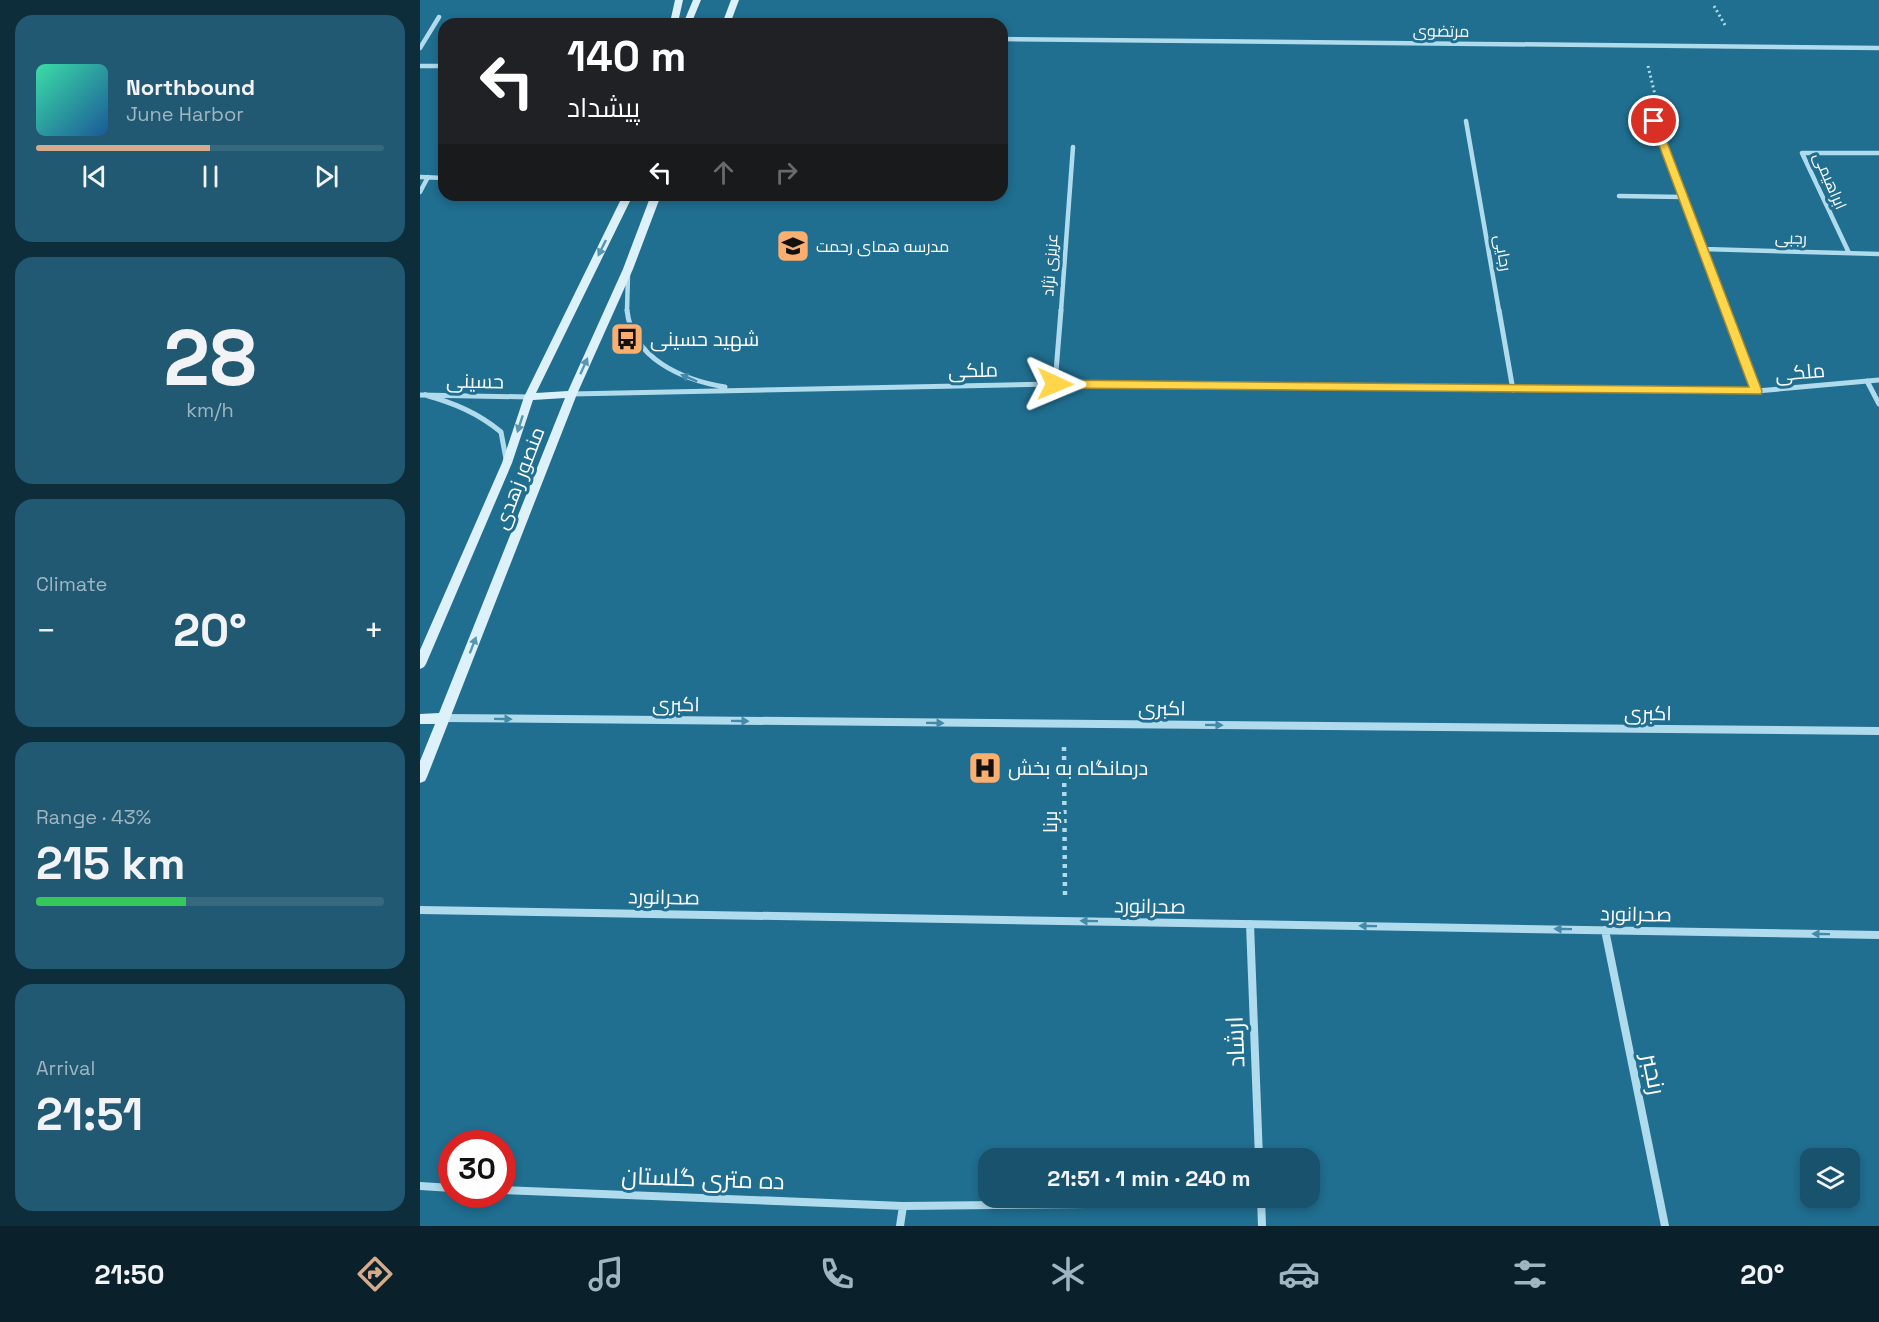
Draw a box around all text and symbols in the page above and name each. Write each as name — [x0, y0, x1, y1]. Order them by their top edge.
street label: مرتضوی — [1413, 20, 1469, 42]
text: 140 m — [567, 30, 686, 83]
icon: left — [468, 42, 546, 120]
text: Northbound — [126, 73, 255, 101]
text: پیشداد — [567, 90, 640, 125]
pin — [1628, 95, 1679, 146]
text: June Harbor — [126, 101, 244, 127]
icon: arrive — [1637, 104, 1670, 137]
street label: ابراهیمی — [1809, 149, 1851, 213]
icon: left — [644, 156, 677, 189]
icon: ahead — [707, 156, 740, 189]
icon: right — [770, 156, 803, 189]
icon: previous — [78, 160, 111, 193]
icon: pause — [194, 160, 227, 193]
icon: next — [310, 160, 343, 193]
street label: رجبی — [1775, 227, 1807, 249]
school or university icon: مدرسه همای رحمت — [775, 228, 811, 264]
street label: عزیزی نژاد — [1037, 233, 1063, 297]
street label: رجایی — [1490, 233, 1516, 273]
place label: مدرسه همای رحمت — [816, 236, 949, 257]
one-way arrow — [597, 239, 607, 256]
text: 28 — [163, 308, 257, 408]
bus stop icon: شهید حسینی — [609, 321, 645, 357]
place label: شهید حسینی — [650, 326, 759, 352]
position arrow — [1023, 352, 1087, 416]
one-way arrow — [580, 357, 590, 375]
street label: ملکی — [948, 357, 998, 383]
street label: ملکی — [1774, 357, 1826, 387]
street label: حسینی — [446, 367, 504, 395]
one-way arrow — [680, 373, 698, 383]
text: km/h — [186, 397, 234, 423]
one-way arrow — [515, 415, 524, 433]
street label: منصور زهدی — [488, 423, 550, 533]
text: Climate — [36, 571, 107, 597]
text: 20° — [173, 602, 247, 659]
text: − — [36, 610, 56, 652]
text: + — [364, 610, 384, 652]
one-way arrow — [469, 636, 479, 654]
street label: اکبری — [652, 691, 700, 717]
street label: اکبری — [1138, 695, 1186, 721]
street label: اکبری — [1624, 700, 1672, 726]
one-way arrow — [494, 714, 513, 724]
one-way arrow — [731, 716, 750, 726]
one-way arrow — [926, 718, 945, 728]
one-way arrow — [1205, 720, 1224, 730]
hospital icon: درمانگاه به بخش — [967, 750, 1003, 786]
place label: درمانگاه به بخش — [1008, 755, 1148, 781]
text: Range · 43% — [36, 804, 151, 830]
street label: برنا — [1037, 811, 1063, 833]
text: 215 km — [36, 835, 185, 892]
street label: صحرانورد — [628, 883, 700, 911]
street label: صحرانورد — [1114, 892, 1186, 920]
street label: صحرانورد — [1600, 900, 1672, 928]
one-way arrow — [1079, 916, 1098, 926]
one-way arrow — [1358, 921, 1377, 931]
one-way arrow — [1553, 925, 1572, 934]
one-way arrow — [1811, 929, 1830, 939]
street label: ارشاد — [1219, 1016, 1251, 1068]
street label: رنجبر — [1634, 1049, 1673, 1097]
text: Arrival — [36, 1055, 95, 1081]
text: 21:51 — [36, 1086, 143, 1143]
speed limit sign: 30 — [438, 1130, 516, 1208]
map controls — [1800, 1148, 1860, 1208]
button: layers — [1800, 1148, 1860, 1208]
street label: ده متری گلستان — [621, 1160, 785, 1196]
text: 21:51 · 1 min · 240 m — [1047, 1164, 1251, 1192]
icon: directions — [354, 1253, 396, 1295]
icon: music — [585, 1253, 627, 1295]
icon: phone — [816, 1253, 858, 1295]
icon: climate — [1047, 1253, 1089, 1295]
icon: car — [1278, 1253, 1320, 1295]
icon: filters — [1509, 1253, 1551, 1295]
text: 21:50 — [95, 1257, 165, 1292]
text: 20° — [1740, 1257, 1784, 1292]

